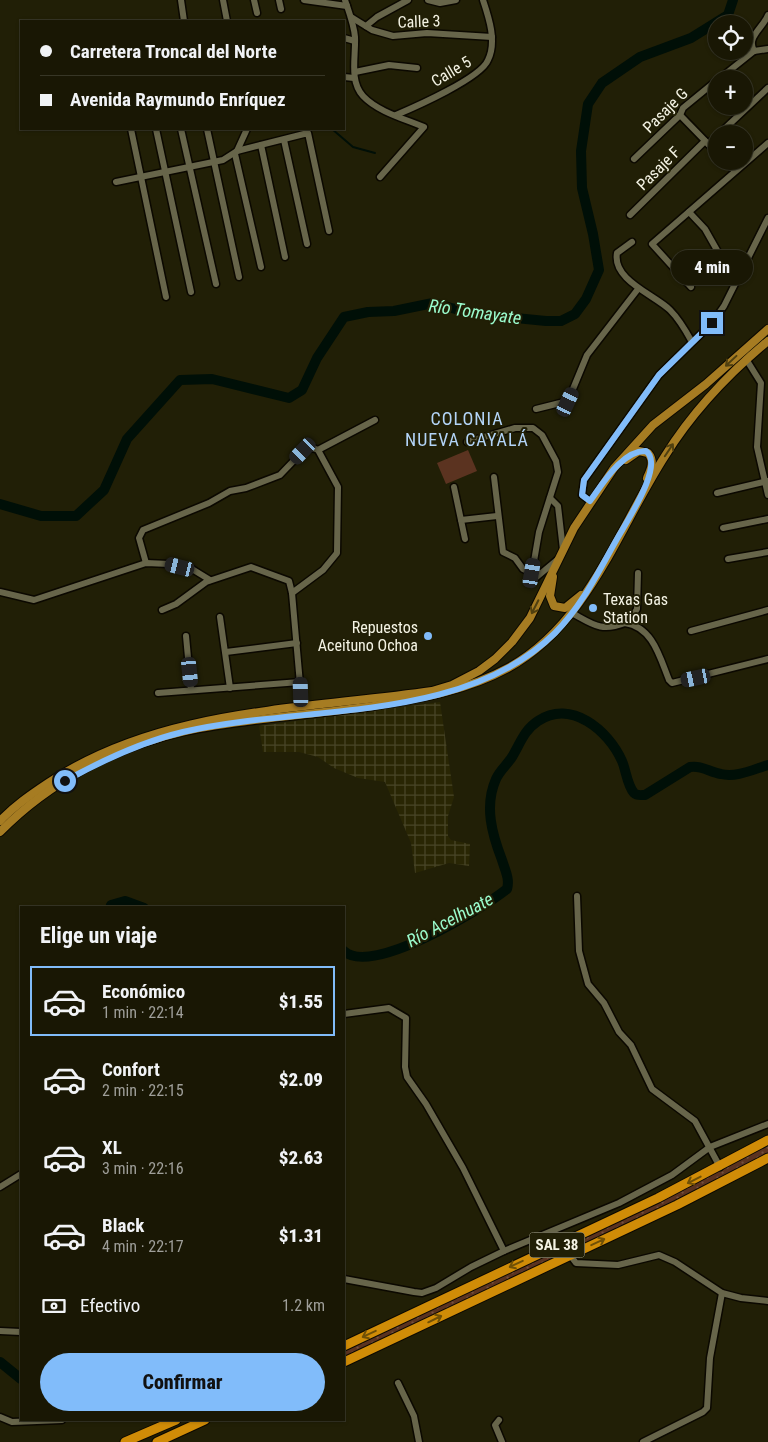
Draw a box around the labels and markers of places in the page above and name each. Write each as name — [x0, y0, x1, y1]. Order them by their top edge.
place label: Texas Gas Station — [603, 590, 668, 627]
marker: Texas Gas Station — [587, 602, 599, 614]
place label: Repuestos Aceituno Ochoa — [318, 618, 418, 655]
marker: Repuestos Aceituno Ochoa — [422, 630, 434, 642]

